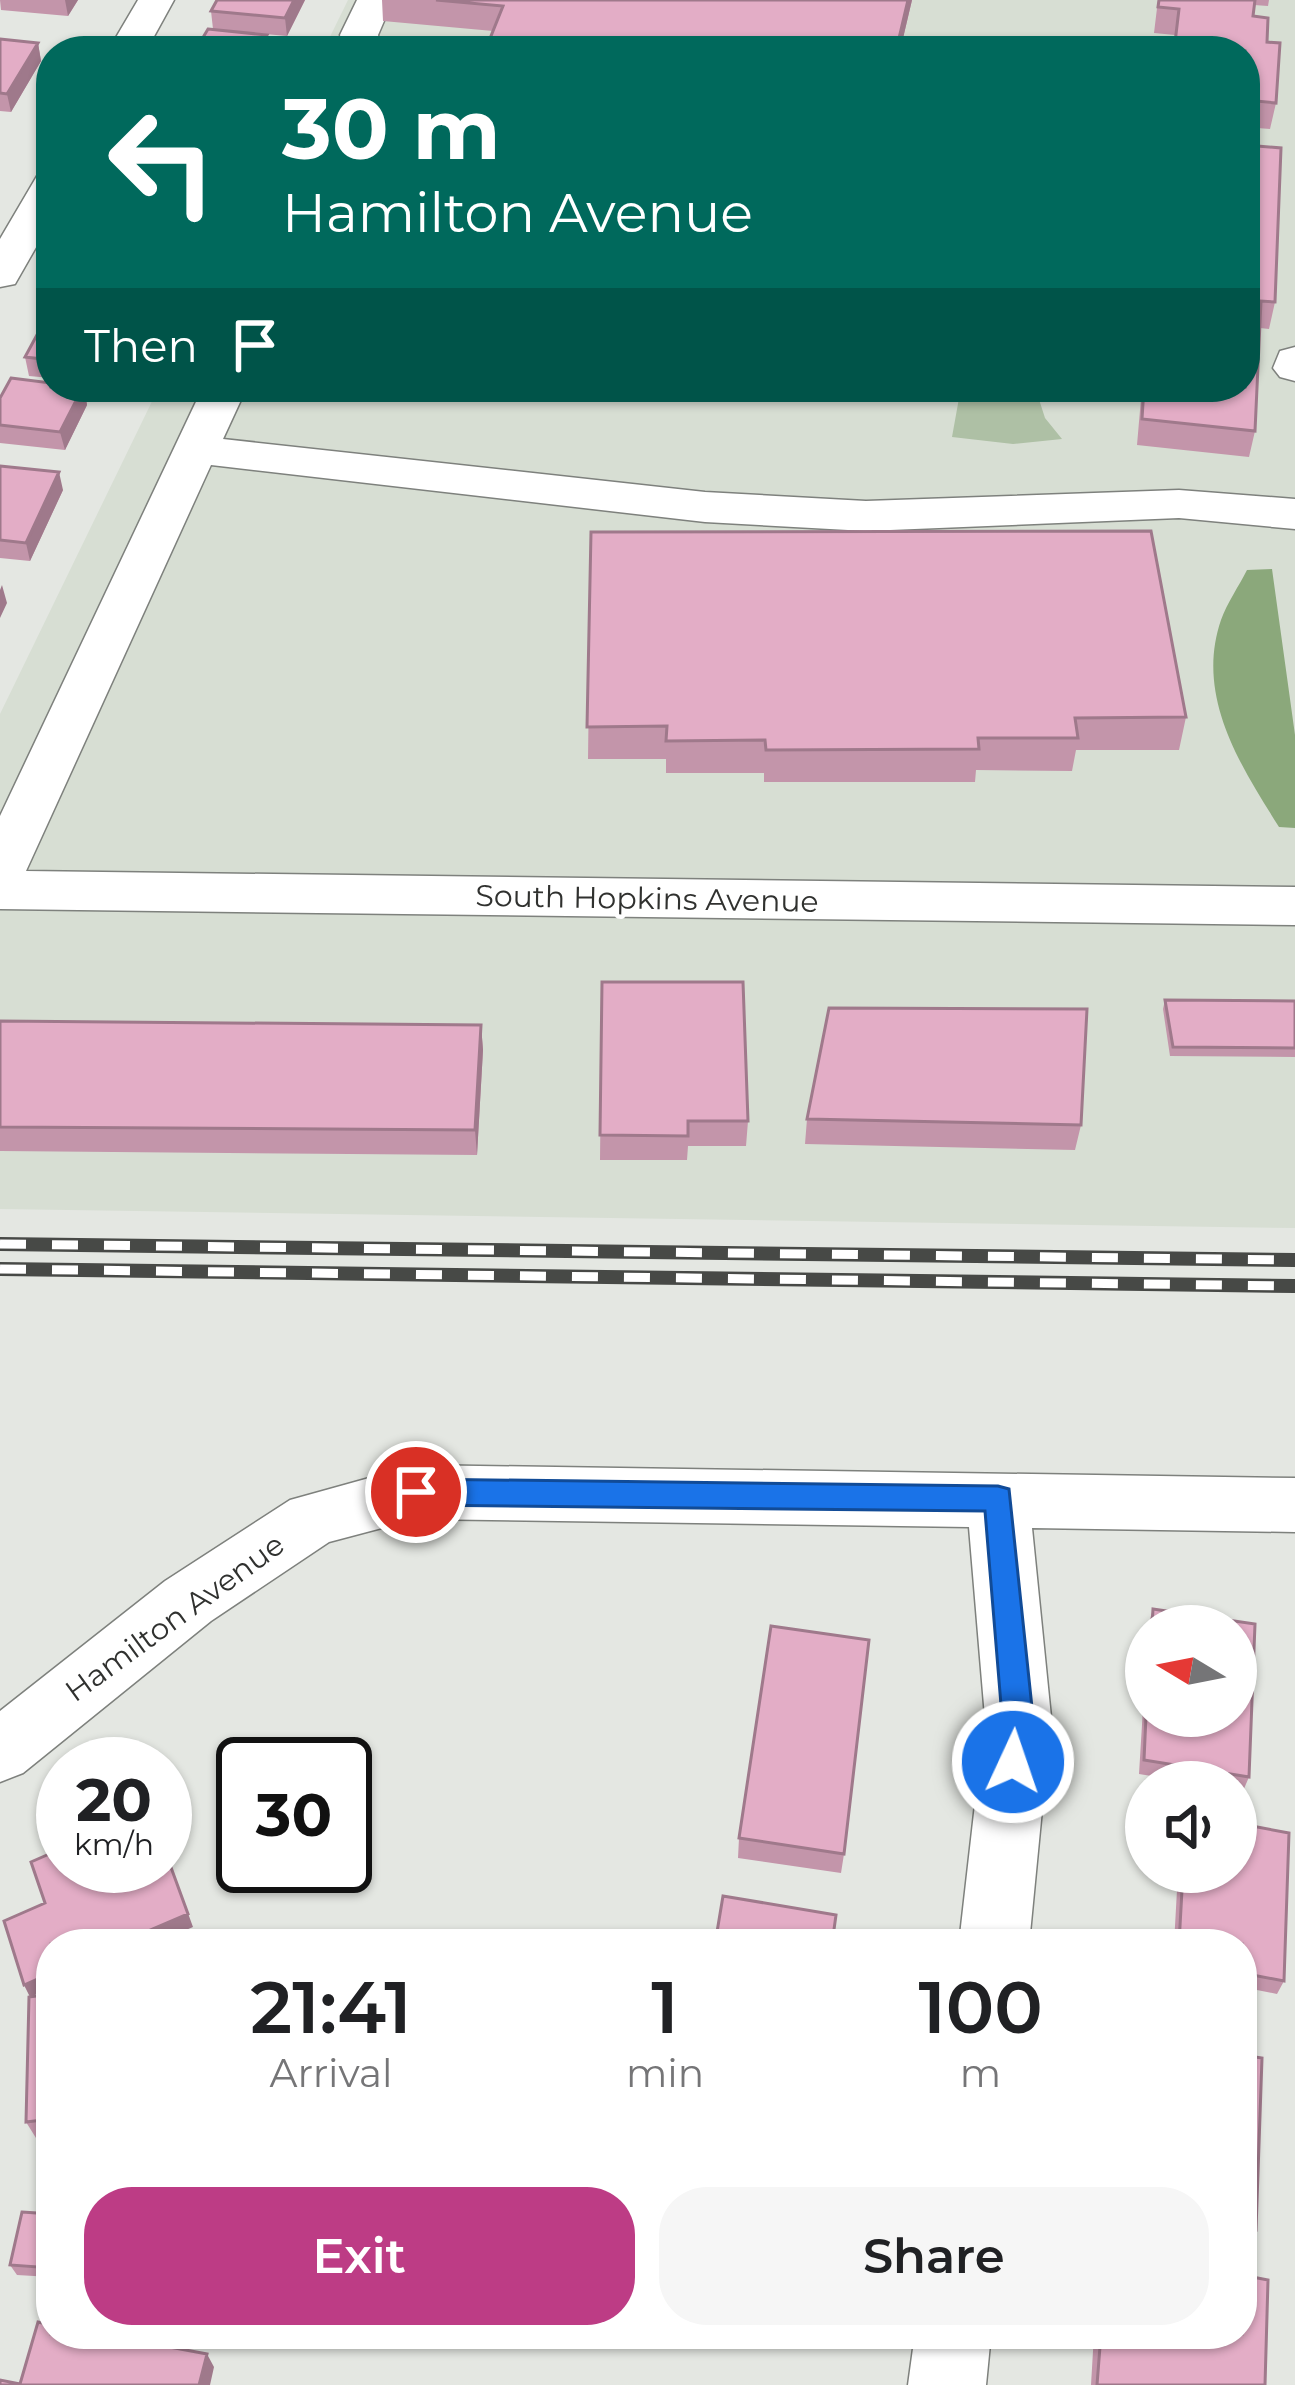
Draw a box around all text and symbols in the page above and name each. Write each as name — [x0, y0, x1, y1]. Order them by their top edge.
text: 30 m — [282, 78, 501, 180]
icon: left — [84, 84, 240, 240]
text: Hamilton Avenue — [282, 180, 753, 246]
icon: arrive — [222, 312, 288, 378]
text: Then — [84, 318, 198, 373]
street label: South Hopkins Avenue — [475, 877, 819, 920]
pin — [365, 1441, 467, 1543]
icon: arrive — [383, 1459, 449, 1525]
street label: Hamilton Avenue — [58, 1526, 291, 1709]
north arrow — [1125, 1605, 1257, 1737]
map controls — [1125, 1605, 1257, 1893]
position arrow — [950, 1699, 1076, 1825]
speed limit sign: 30 — [216, 1737, 372, 1893]
button: sound — [1125, 1761, 1257, 1893]
text: 20 — [76, 1763, 152, 1836]
text: km/h — [74, 1826, 154, 1863]
text: 21:41 — [250, 1963, 412, 2051]
text: 1 — [651, 1963, 679, 2051]
text: 100 — [918, 1963, 1043, 2051]
text: Arrival — [269, 2049, 392, 2097]
text: min — [626, 2049, 704, 2097]
text: m — [960, 2049, 1001, 2097]
button: Exit — [84, 2187, 635, 2325]
button: Share — [659, 2187, 1209, 2325]

